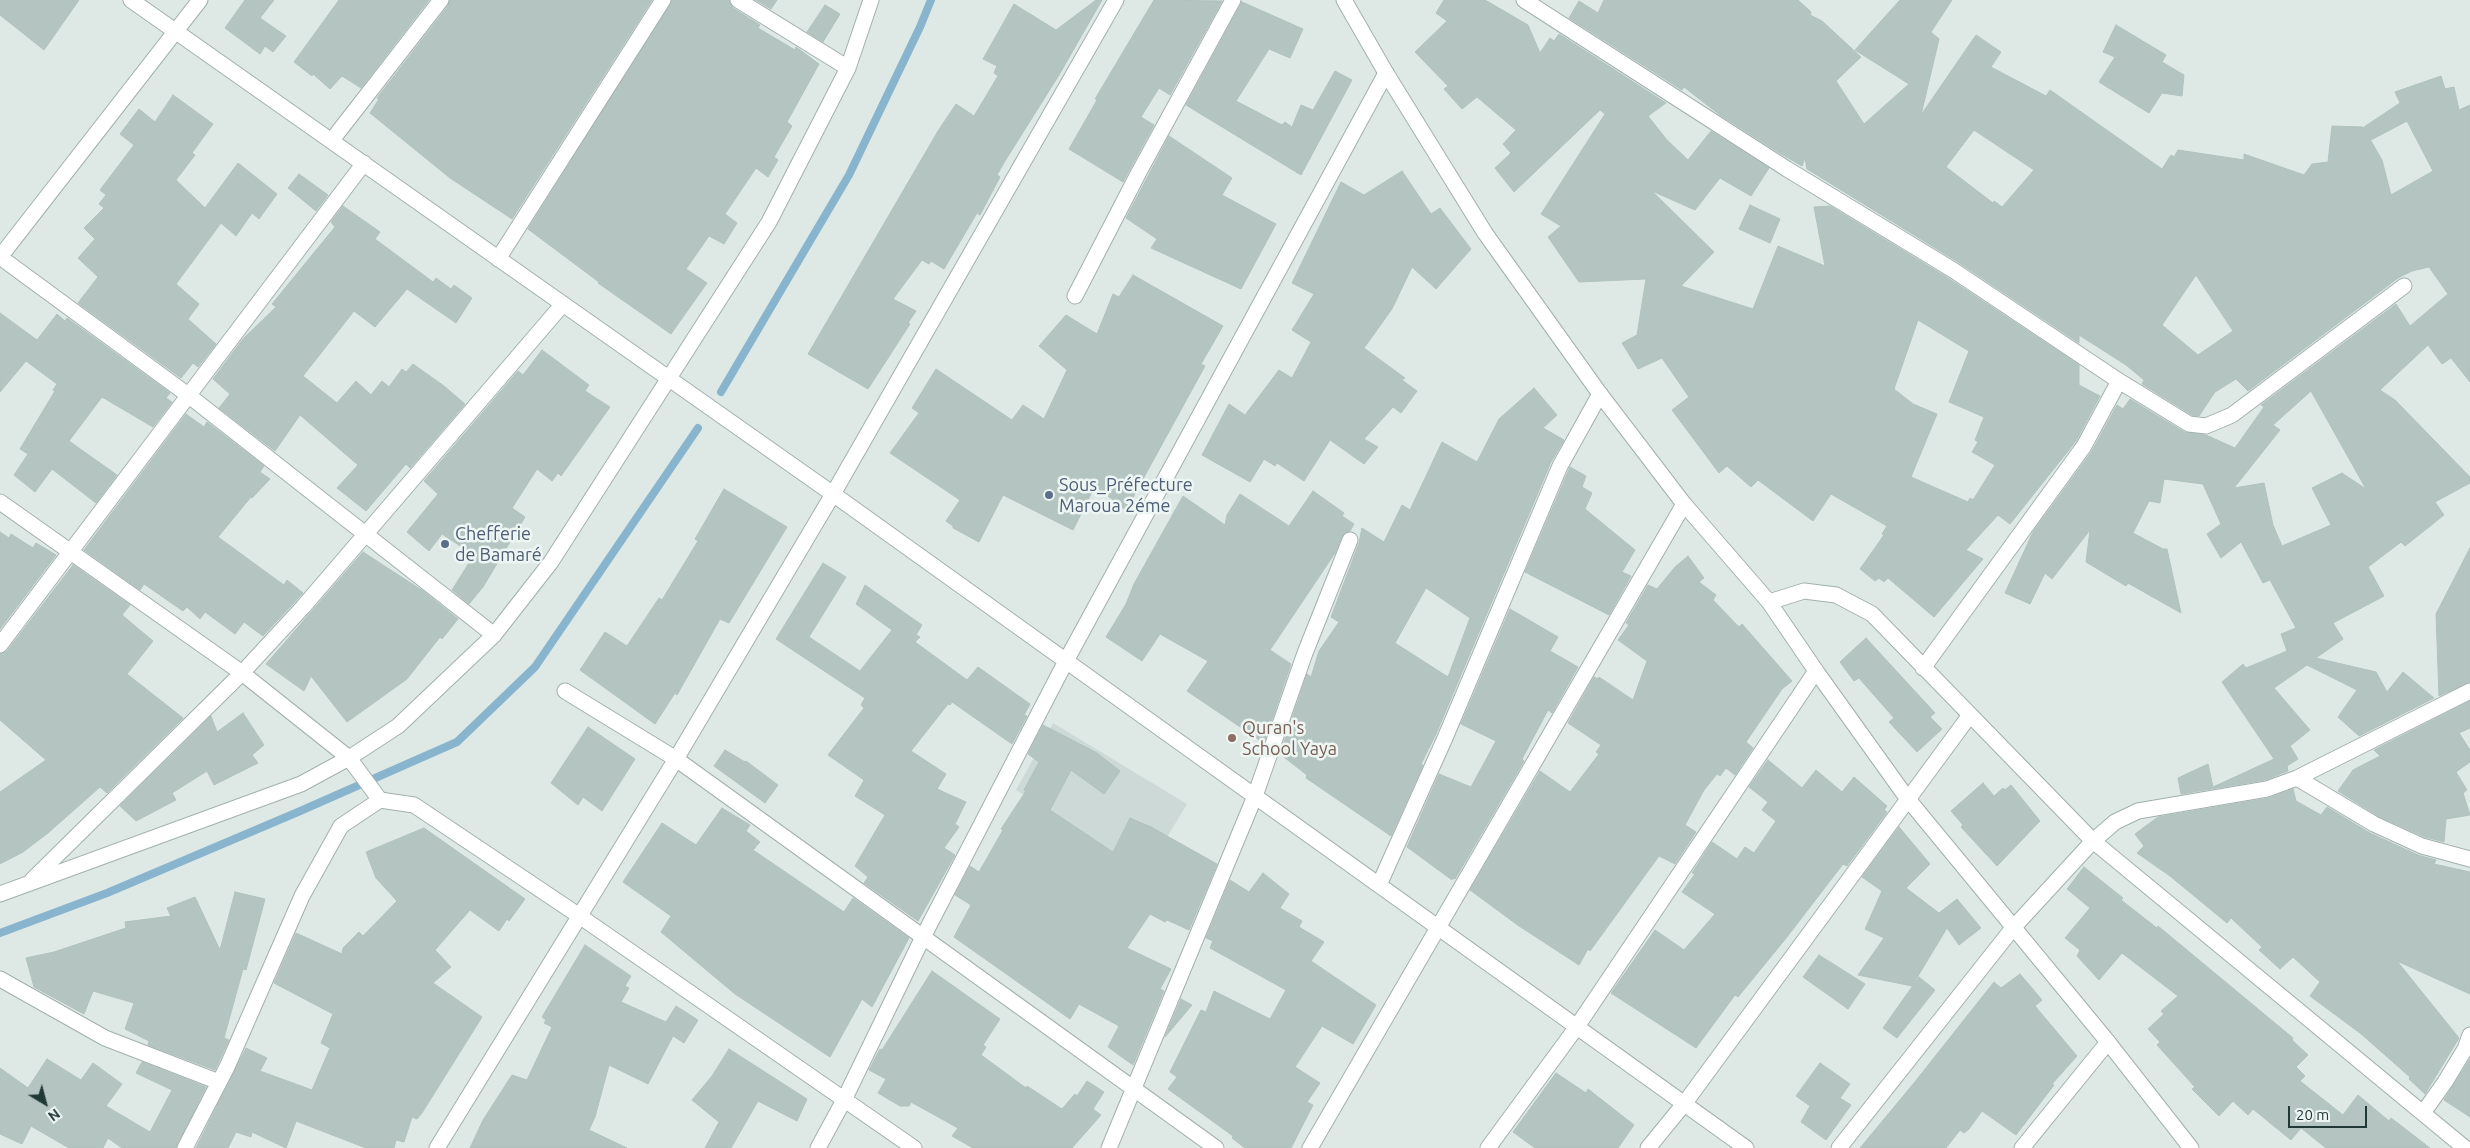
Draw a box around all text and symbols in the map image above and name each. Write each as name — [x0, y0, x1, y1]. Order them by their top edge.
place label: Sous_Préfecture Maroua 2éme — [1059, 474, 1193, 516]
marker: Sous_Préfecture Maroua 2éme — [1043, 489, 1055, 501]
place label: Chefferie de Bamaré — [455, 523, 542, 566]
marker: Chefferie de Bamaré — [439, 538, 451, 550]
place label: Quran's School Yaya — [1242, 717, 1337, 760]
marker: Quran's School Yaya — [1226, 732, 1238, 744]
north arrow — [20, 1078, 70, 1128]
scale bar — [2290, 1096, 2369, 1128]
text: N — [45, 1105, 63, 1125]
text: 20 m — [2296, 1106, 2329, 1123]

